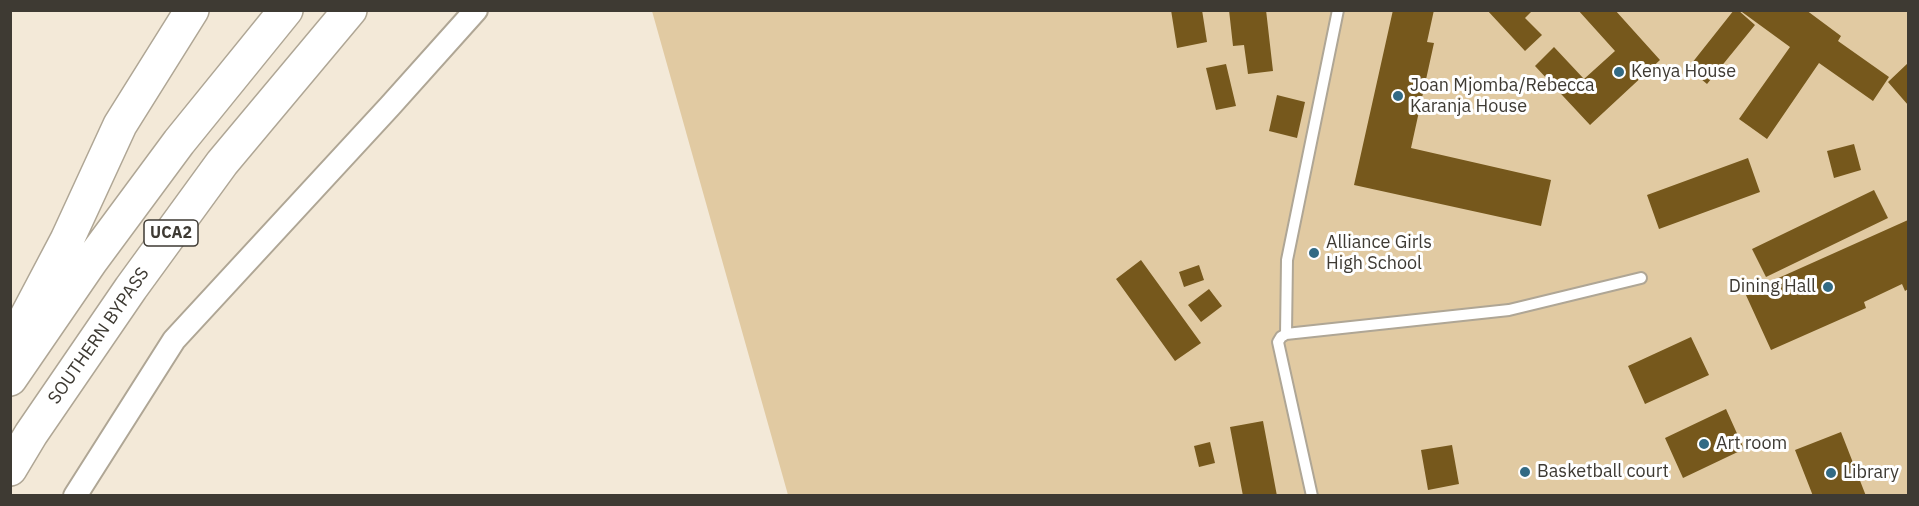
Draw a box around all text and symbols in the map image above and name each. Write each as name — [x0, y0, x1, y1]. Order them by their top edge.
place label: Kenya House — [1631, 61, 1736, 83]
marker: Kenya House — [1612, 65, 1626, 79]
place label: Joan Mjomba/Rebecca Karanja House — [1410, 75, 1595, 118]
marker: Joan Mjomba/Rebecca Karanja House — [1391, 89, 1405, 103]
road number: UCA2 — [144, 220, 198, 246]
place label: Alliance Girls High School — [1326, 232, 1432, 274]
marker: Alliance Girls High School — [1307, 246, 1321, 260]
street label: SOUTHERN BYPASS — [44, 264, 154, 408]
place label: Dining Hall — [1729, 276, 1816, 298]
marker: Dining Hall — [1821, 280, 1835, 294]
place label: Art room — [1716, 433, 1787, 455]
marker: Art room — [1697, 437, 1711, 451]
place label: Basketball court — [1537, 461, 1669, 483]
place label: Library — [1843, 462, 1899, 484]
marker: Basketball court — [1518, 465, 1532, 479]
marker: Library — [1824, 466, 1838, 480]

